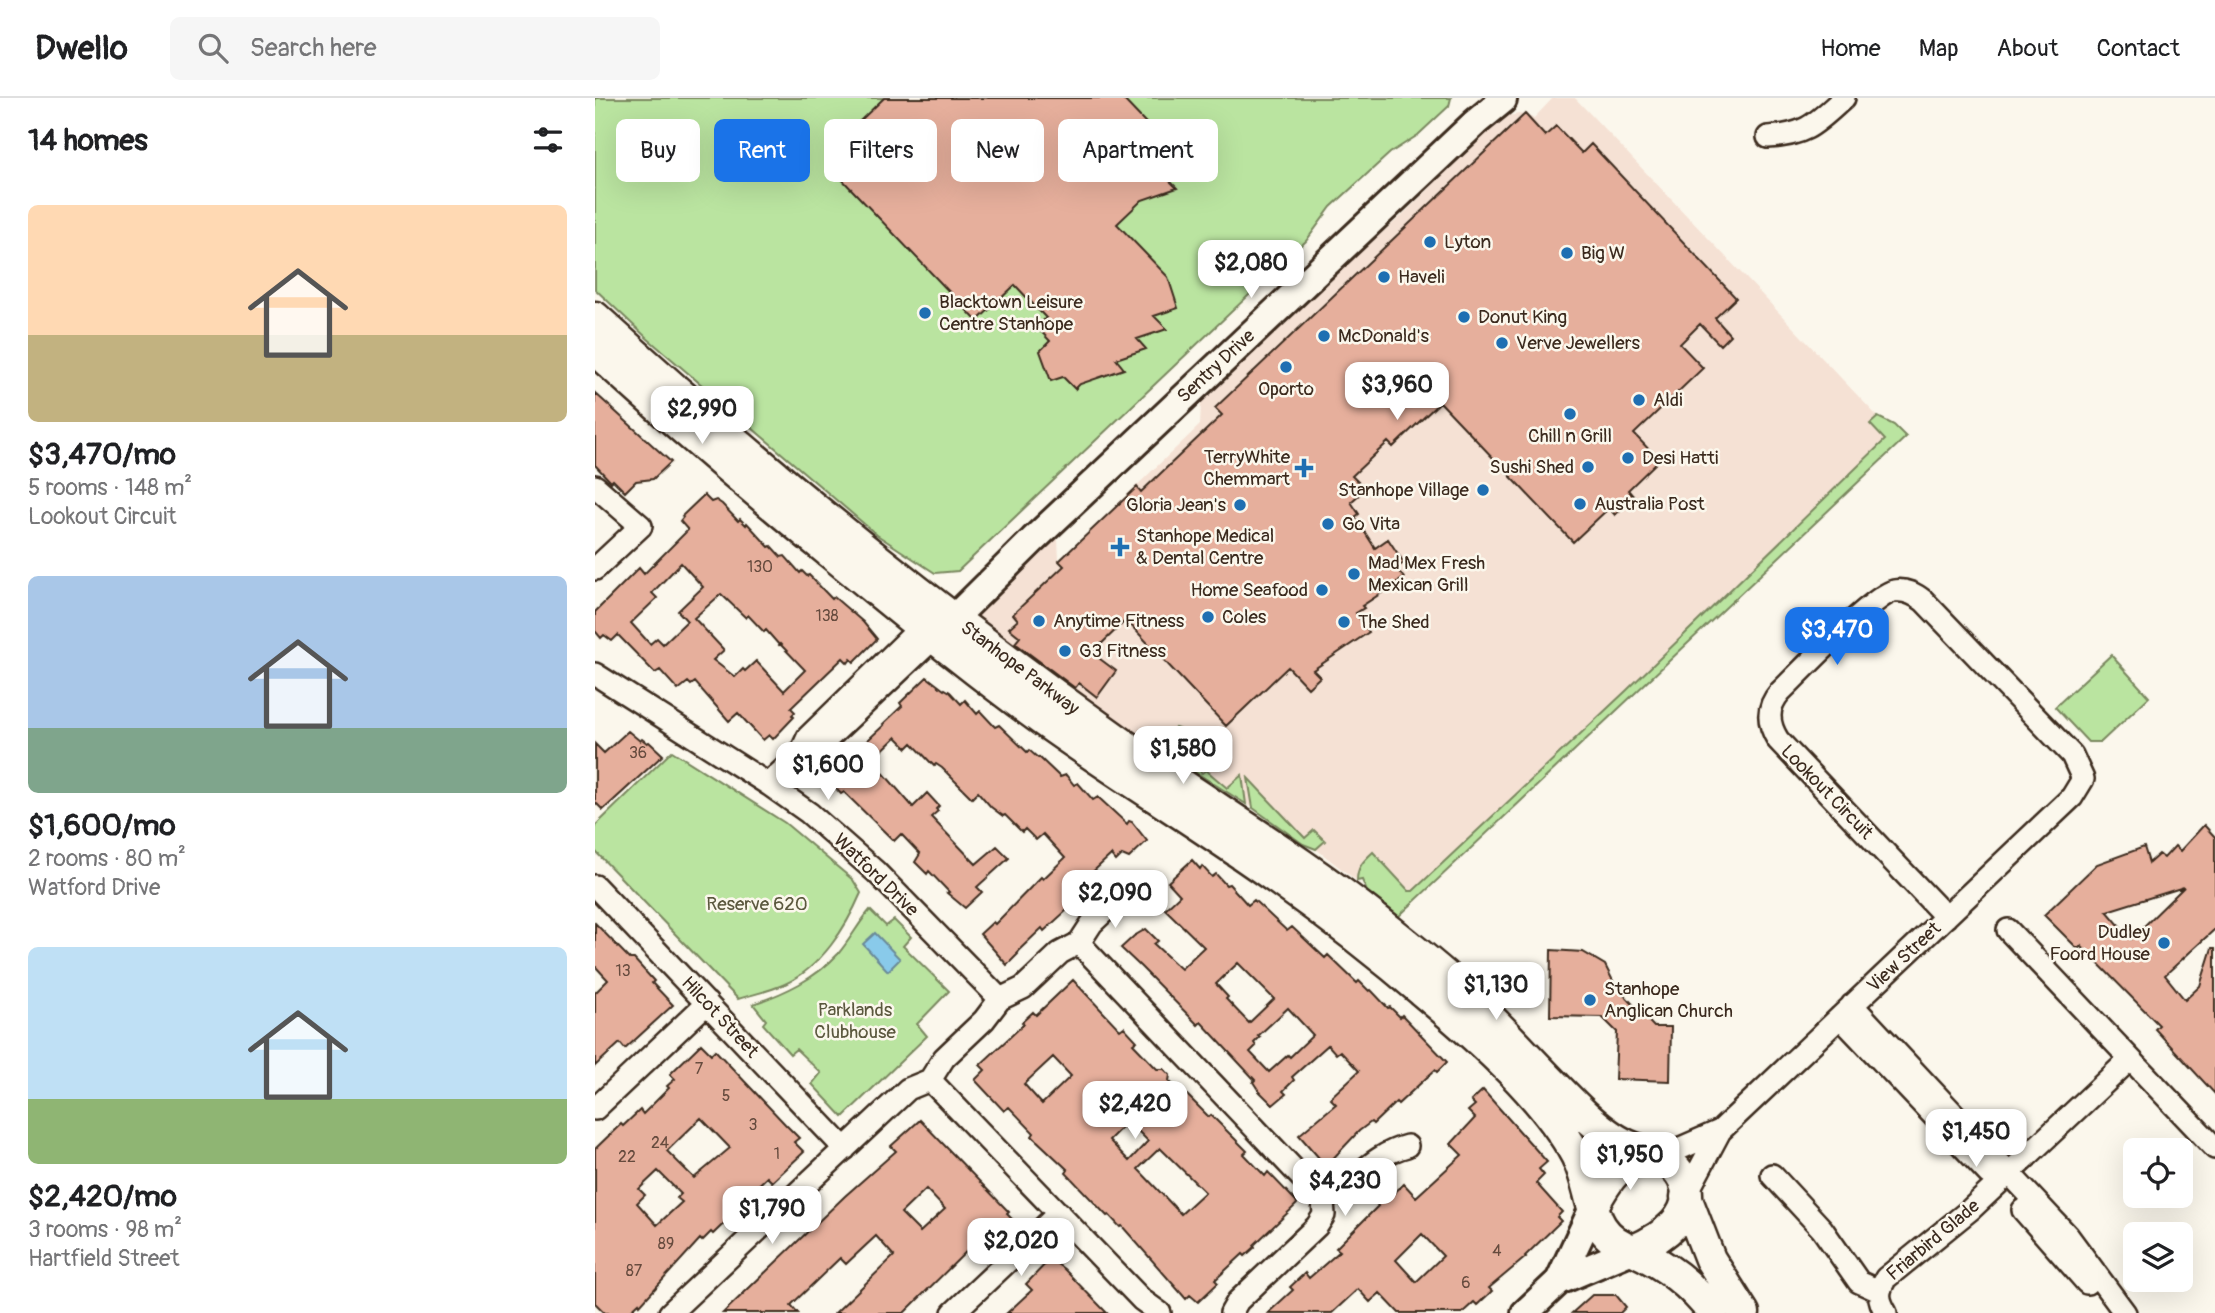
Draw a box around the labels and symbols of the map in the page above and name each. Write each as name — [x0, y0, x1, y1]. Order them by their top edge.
place label: Lyton — [1444, 230, 1491, 254]
marker: Lyton — [1422, 234, 1438, 250]
pin: $2,080 — [1194, 240, 1308, 300]
place label: Big W — [1581, 241, 1625, 265]
marker: Big W — [1559, 245, 1575, 261]
place label: Haveli — [1398, 265, 1445, 289]
marker: Haveli — [1376, 269, 1392, 285]
place label: Blacktown Leisure Centre Stanhope — [939, 290, 1084, 336]
marker: Blacktown Leisure Centre Stanhope — [917, 305, 933, 321]
place label: Donut King — [1478, 305, 1567, 329]
marker: Donut King — [1456, 309, 1472, 325]
street label: Sentry Drive — [1172, 323, 1260, 408]
place label: McDonald's — [1338, 324, 1429, 348]
marker: McDonald's — [1316, 328, 1332, 344]
place label: Verve Jewellers — [1516, 331, 1640, 355]
marker: Verve Jewellers — [1494, 335, 1510, 351]
marker: Oporto — [1278, 359, 1294, 375]
pin: $3,960 — [1340, 362, 1454, 422]
place label: Oporto — [1258, 377, 1314, 401]
pin: $2,990 — [645, 386, 759, 446]
place label: Aldi — [1653, 388, 1683, 412]
marker: Aldi — [1631, 392, 1647, 408]
marker: Chill n Grill — [1562, 406, 1578, 422]
place label: Chill n Grill — [1528, 424, 1612, 448]
place label: TerryWhite Chemmart — [1203, 445, 1291, 491]
place label: Desi Hatti — [1642, 446, 1718, 470]
marker: Desi Hatti — [1620, 450, 1636, 466]
place label: Sushi Shed — [1490, 455, 1574, 479]
marker: Sushi Shed — [1580, 459, 1596, 475]
marker: TerryWhite Chemmart — [1296, 460, 1312, 476]
place label: Stanhope Village — [1338, 478, 1470, 502]
marker: Stanhope Village — [1475, 482, 1491, 498]
place label: Australia Post — [1594, 492, 1705, 516]
place label: Gloria Jean's — [1126, 493, 1227, 517]
marker: Australia Post — [1572, 496, 1588, 512]
marker: Gloria Jean's — [1232, 497, 1248, 513]
place label: Go Vita — [1342, 512, 1400, 536]
marker: Go Vita — [1320, 516, 1336, 532]
place label: Stanhope Medical & Dental Centre — [1136, 524, 1274, 570]
marker: Stanhope Medical & Dental Centre — [1110, 537, 1130, 557]
place label: Mad Mex Fresh Mexican Grill — [1368, 551, 1485, 597]
house number: 130 — [747, 557, 773, 577]
marker: Mad Mex Fresh Mexican Grill — [1346, 566, 1362, 582]
place label: Home Seafood — [1190, 578, 1308, 602]
marker: Home Seafood — [1314, 582, 1330, 598]
place label: Coles — [1222, 605, 1267, 629]
house number: 138 — [815, 606, 839, 626]
pin: $3,470 — [1780, 608, 1894, 667]
place label: Anytime Fitness — [1053, 609, 1185, 633]
marker: Coles — [1200, 609, 1216, 625]
place label: The Shed — [1358, 610, 1430, 634]
marker: Anytime Fitness — [1031, 613, 1047, 629]
marker: The Shed — [1336, 614, 1352, 630]
street label: Stanhope Parkway — [956, 616, 1084, 720]
place label: G3 Fitness — [1079, 639, 1166, 663]
marker: G3 Fitness — [1057, 643, 1073, 659]
pin: $1,580 — [1126, 726, 1240, 786]
street label: Lookout Circuit — [1776, 740, 1878, 845]
pin: $1,600 — [771, 742, 885, 802]
house number: 36 — [629, 743, 647, 763]
street label: Watford Drive — [828, 828, 924, 922]
pin: $2,090 — [1058, 870, 1172, 930]
park label: Reserve 620 — [706, 892, 808, 916]
street label: View Street — [1862, 916, 1946, 997]
place label: Dudley Foord House — [2050, 920, 2151, 966]
marker: Dudley Foord House — [2156, 935, 2172, 951]
house number: 13 — [615, 961, 631, 981]
pin: $1,130 — [1439, 962, 1553, 1022]
street label: Hilcot Street — [676, 971, 764, 1063]
place label: Stanhope Anglican Church — [1604, 977, 1733, 1023]
marker: Stanhope Anglican Church — [1582, 992, 1598, 1008]
park label: Parklands Clubhouse — [814, 998, 896, 1044]
house number: 7 — [695, 1059, 704, 1079]
pin: $2,420 — [1078, 1082, 1192, 1141]
house number: 5 — [722, 1086, 730, 1106]
pin: $1,450 — [1919, 1110, 2033, 1169]
house number: 3 — [749, 1115, 758, 1135]
pin: $1,950 — [1573, 1132, 1687, 1192]
house number: 24 — [651, 1133, 669, 1153]
house number: 1 — [774, 1144, 780, 1164]
house number: 22 — [618, 1147, 636, 1167]
pin: $4,230 — [1288, 1158, 1402, 1218]
pin: $1,790 — [715, 1186, 829, 1246]
street label: Friarbird Glade — [1881, 1194, 1985, 1286]
pin: $2,020 — [964, 1218, 1078, 1278]
house number: 89 — [658, 1234, 674, 1254]
house number: 4 — [1492, 1241, 1502, 1261]
house number: 87 — [626, 1261, 643, 1281]
house number: 6 — [1461, 1273, 1471, 1293]

